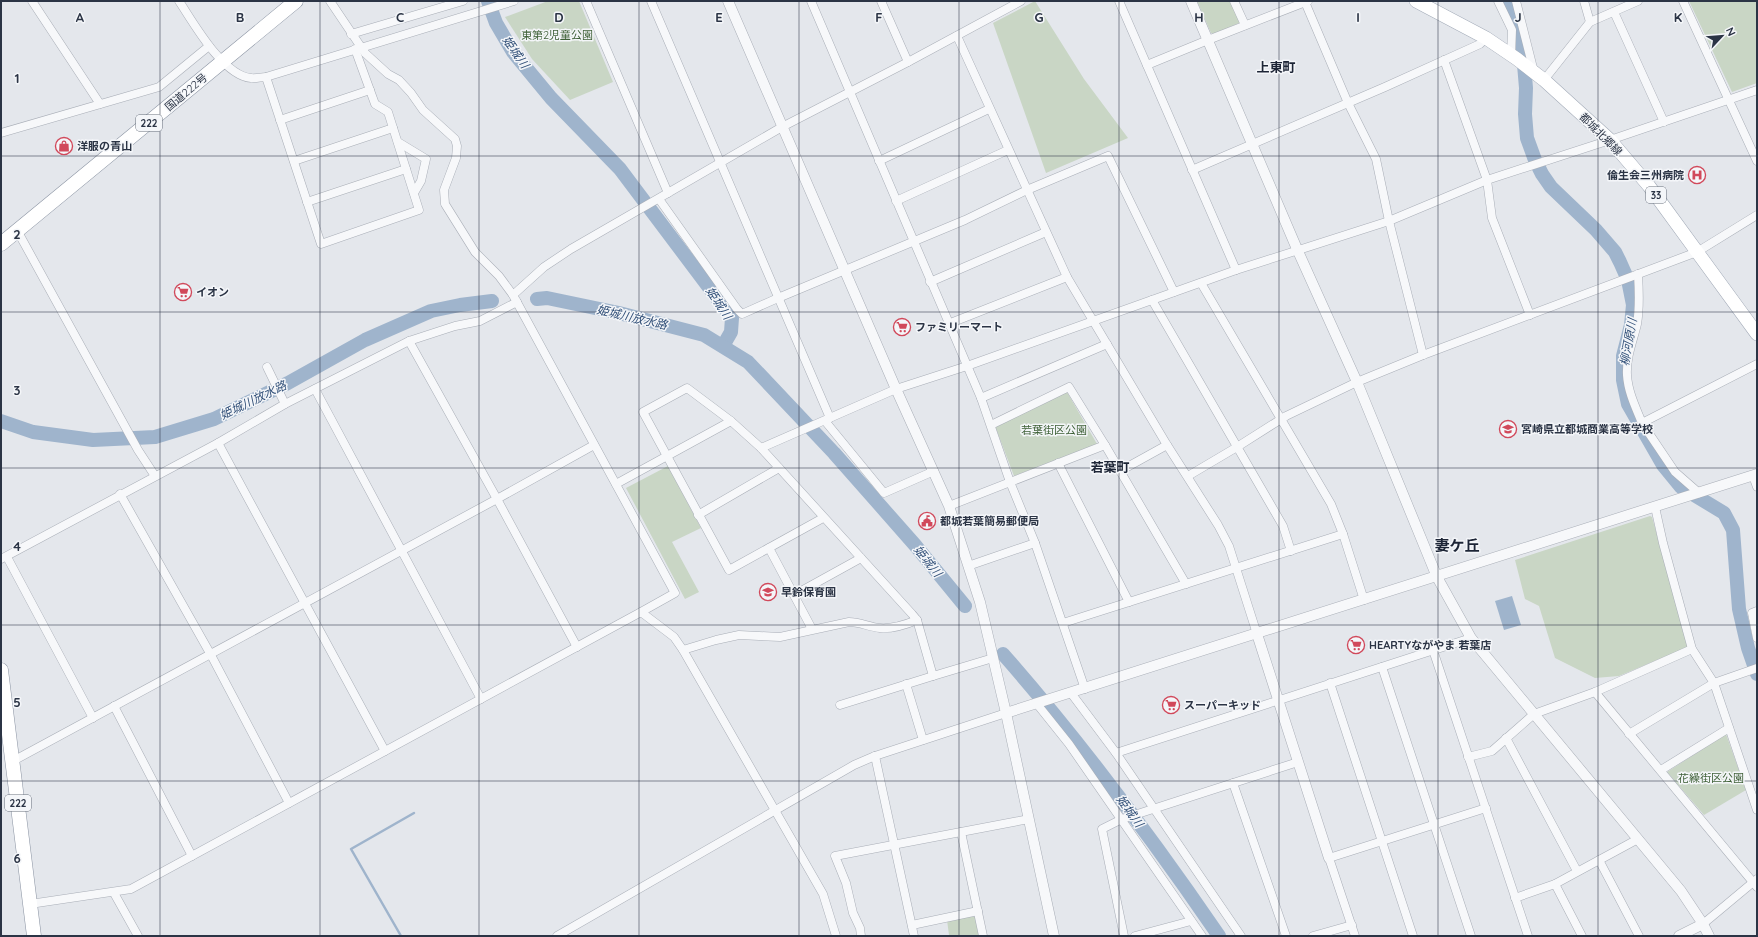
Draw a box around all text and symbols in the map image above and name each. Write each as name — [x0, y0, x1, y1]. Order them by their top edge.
text: A — [76, 9, 85, 25]
text: B — [236, 9, 244, 25]
text: C — [396, 9, 404, 25]
text: D — [554, 9, 564, 25]
text: E — [715, 9, 723, 25]
text: F — [875, 9, 883, 25]
text: G — [1034, 9, 1044, 25]
text: H — [1194, 9, 1204, 25]
text: I — [1356, 9, 1360, 25]
text: J — [1514, 9, 1522, 25]
text: K — [1674, 9, 1683, 25]
north arrow — [1702, 16, 1742, 56]
text: N — [1723, 25, 1739, 38]
park label: 東第2児童公園 — [521, 28, 593, 42]
water label: 姫城川 — [500, 33, 534, 73]
district label: 上東町 — [1256, 59, 1296, 75]
text: 1 — [14, 70, 20, 86]
street label: 国道222号 — [162, 70, 210, 114]
street label: 都城北郷線 — [1577, 110, 1625, 158]
road number: 222 — [136, 115, 162, 131]
shop icon: 洋服の青山 — [54, 136, 74, 156]
place label: 洋服の青山 — [77, 139, 132, 153]
hospital icon: 倫生会三州病院 — [1687, 165, 1707, 185]
place label: 倫生会三州病院 — [1607, 168, 1684, 182]
road number: 33 — [1646, 187, 1666, 203]
text: 2 — [13, 226, 21, 242]
supermarket icon: イオン — [173, 282, 193, 302]
water label: 姫城川 — [703, 284, 736, 324]
place label: イオン — [196, 285, 229, 299]
water label: 姫城川放水路 — [595, 302, 670, 333]
water label: 柳河原川 — [1616, 315, 1640, 367]
supermarket icon: ファミリーマート — [892, 317, 912, 337]
place label: ファミリーマート — [915, 320, 1003, 334]
water label: 姫城川放水路 — [217, 377, 290, 423]
text: 3 — [14, 382, 21, 398]
school or university icon: 宮崎県立都城商業高等学校 — [1498, 419, 1518, 439]
place label: 宮崎県立都城商業高等学校 — [1521, 422, 1653, 436]
park label: 若葉街区公園 — [1021, 423, 1087, 437]
district label: 若葉町 — [1090, 459, 1130, 475]
public building icon: 都城若葉簡易郵便局 — [917, 511, 937, 531]
place label: 都城若葉簡易郵便局 — [940, 514, 1039, 528]
district label: 妻ケ丘 — [1434, 536, 1480, 555]
text: 4 — [13, 538, 21, 554]
water label: 姫城川 — [911, 542, 946, 581]
school or university icon: 早鈴保育園 — [758, 582, 778, 602]
place label: 早鈴保育園 — [781, 585, 836, 599]
supermarket icon: HEARTYながやま 若葉店 — [1346, 635, 1366, 655]
place label: HEARTYながやま 若葉店 — [1369, 638, 1491, 652]
text: 5 — [13, 694, 21, 710]
supermarket icon: スーパーキッド — [1161, 695, 1181, 715]
place label: スーパーキッド — [1184, 698, 1261, 712]
park label: 花繰街区公園 — [1678, 771, 1744, 785]
water label: 姫城川 — [1113, 792, 1148, 832]
road number: 222 — [5, 795, 31, 811]
text: 6 — [13, 850, 21, 866]

